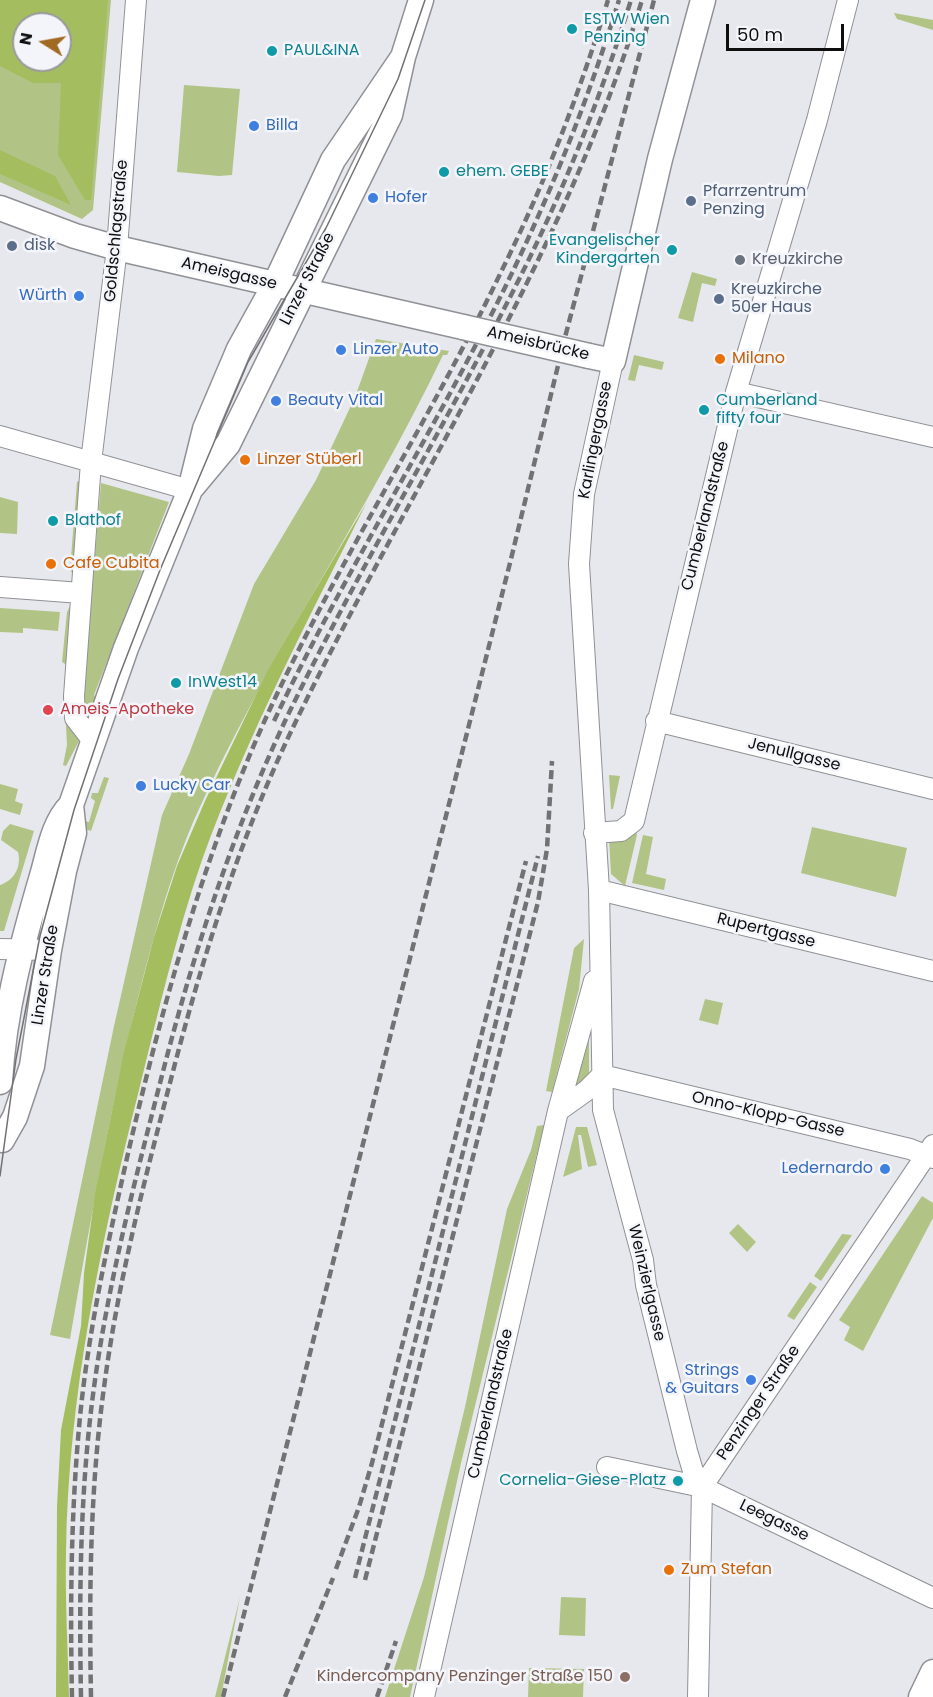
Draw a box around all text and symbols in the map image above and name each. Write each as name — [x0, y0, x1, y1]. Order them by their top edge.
place label: ESTW Wien Penzing — [584, 10, 670, 48]
north arrow — [12, 12, 72, 72]
scale bar — [729, 12, 848, 50]
marker: ESTW Wien Penzing — [565, 22, 579, 36]
text: 50 m — [737, 22, 783, 47]
text: N — [13, 31, 38, 47]
place label: PAUL&INA — [284, 41, 360, 61]
marker: PAUL&INA — [265, 44, 279, 58]
place label: Billa — [266, 116, 298, 136]
marker: Billa — [247, 119, 261, 133]
street label: Goldschlagstraße — [101, 159, 133, 303]
place label: ehem. GEBE — [456, 162, 549, 182]
marker: ehem. GEBE — [437, 165, 451, 179]
place label: Pfarrzentrum Penzing — [703, 182, 806, 220]
place label: Hofer — [385, 188, 427, 208]
marker: Hofer — [366, 191, 380, 205]
marker: Pfarrzentrum Penzing — [684, 194, 698, 208]
street label: Linzer Straße — [276, 229, 340, 329]
place label: Evangelischer Kindergarten — [549, 231, 660, 269]
place label: disk — [24, 236, 55, 256]
marker: disk — [5, 239, 19, 253]
marker: Evangelischer Kindergarten — [665, 243, 679, 257]
place label: Kreuzkirche — [752, 250, 843, 270]
marker: Kreuzkirche — [733, 253, 747, 267]
street label: Ameisgasse — [179, 254, 279, 294]
place label: Kreuzkirche 50er Haus — [731, 280, 822, 318]
place label: Würth — [19, 286, 67, 306]
marker: Würth — [72, 289, 86, 303]
marker: Kreuzkirche 50er Haus — [712, 292, 726, 306]
street label: Ameisbrücke — [485, 323, 591, 365]
place label: Linzer Auto — [353, 340, 439, 360]
marker: Linzer Auto — [334, 343, 348, 357]
place label: Milano — [732, 349, 785, 369]
marker: Milano — [713, 352, 727, 366]
street label: Karlingergasse — [575, 380, 617, 500]
place label: Beauty Vital — [288, 391, 383, 411]
place label: Cumberland fifty four — [716, 391, 818, 429]
marker: Beauty Vital — [269, 394, 283, 408]
marker: Cumberland fifty four — [697, 403, 711, 417]
street label: Cumberlandstraße — [678, 439, 734, 593]
place label: Linzer Stüberl — [257, 450, 362, 470]
marker: Linzer Stüberl — [238, 453, 252, 467]
place label: Blathof — [65, 511, 121, 531]
marker: Blathof — [46, 514, 60, 528]
place label: Cafe Cubita — [63, 554, 160, 574]
marker: Cafe Cubita — [44, 557, 58, 571]
place label: InWest14 — [188, 673, 257, 693]
marker: InWest14 — [169, 676, 183, 690]
place label: Ameis-Apotheke — [60, 700, 194, 720]
marker: Ameis-Apotheke — [41, 703, 55, 717]
street label: Jenullgasse — [746, 734, 842, 776]
place label: Lucky Car — [153, 776, 231, 796]
marker: Lucky Car — [134, 779, 148, 793]
street label: Rupertgasse — [715, 909, 817, 953]
street label: Linzer Straße — [29, 923, 63, 1027]
street label: Onno-Klopp-Gasse — [690, 1088, 846, 1142]
place label: Ledernardo — [781, 1159, 873, 1179]
marker: Ledernardo — [878, 1162, 892, 1176]
street label: Weinzierlgasse — [623, 1223, 669, 1343]
street label: Cumberlandstraße — [464, 1327, 518, 1481]
street label: Penzinger Straße — [713, 1342, 805, 1464]
place label: Strings & Guitars — [665, 1361, 739, 1399]
marker: Strings & Guitars — [744, 1373, 758, 1387]
place label: Cornelia-Giese-Platz — [499, 1471, 666, 1491]
marker: Cornelia-Giese-Platz — [671, 1474, 685, 1488]
street label: Leegasse — [736, 1496, 812, 1546]
place label: Zum Stefan — [681, 1560, 772, 1580]
marker: Zum Stefan — [662, 1563, 676, 1577]
place label: Kindercompany Penzinger Straße 150 — [317, 1667, 613, 1687]
marker: Kindercompany Penzinger Straße 150 — [618, 1670, 632, 1684]

